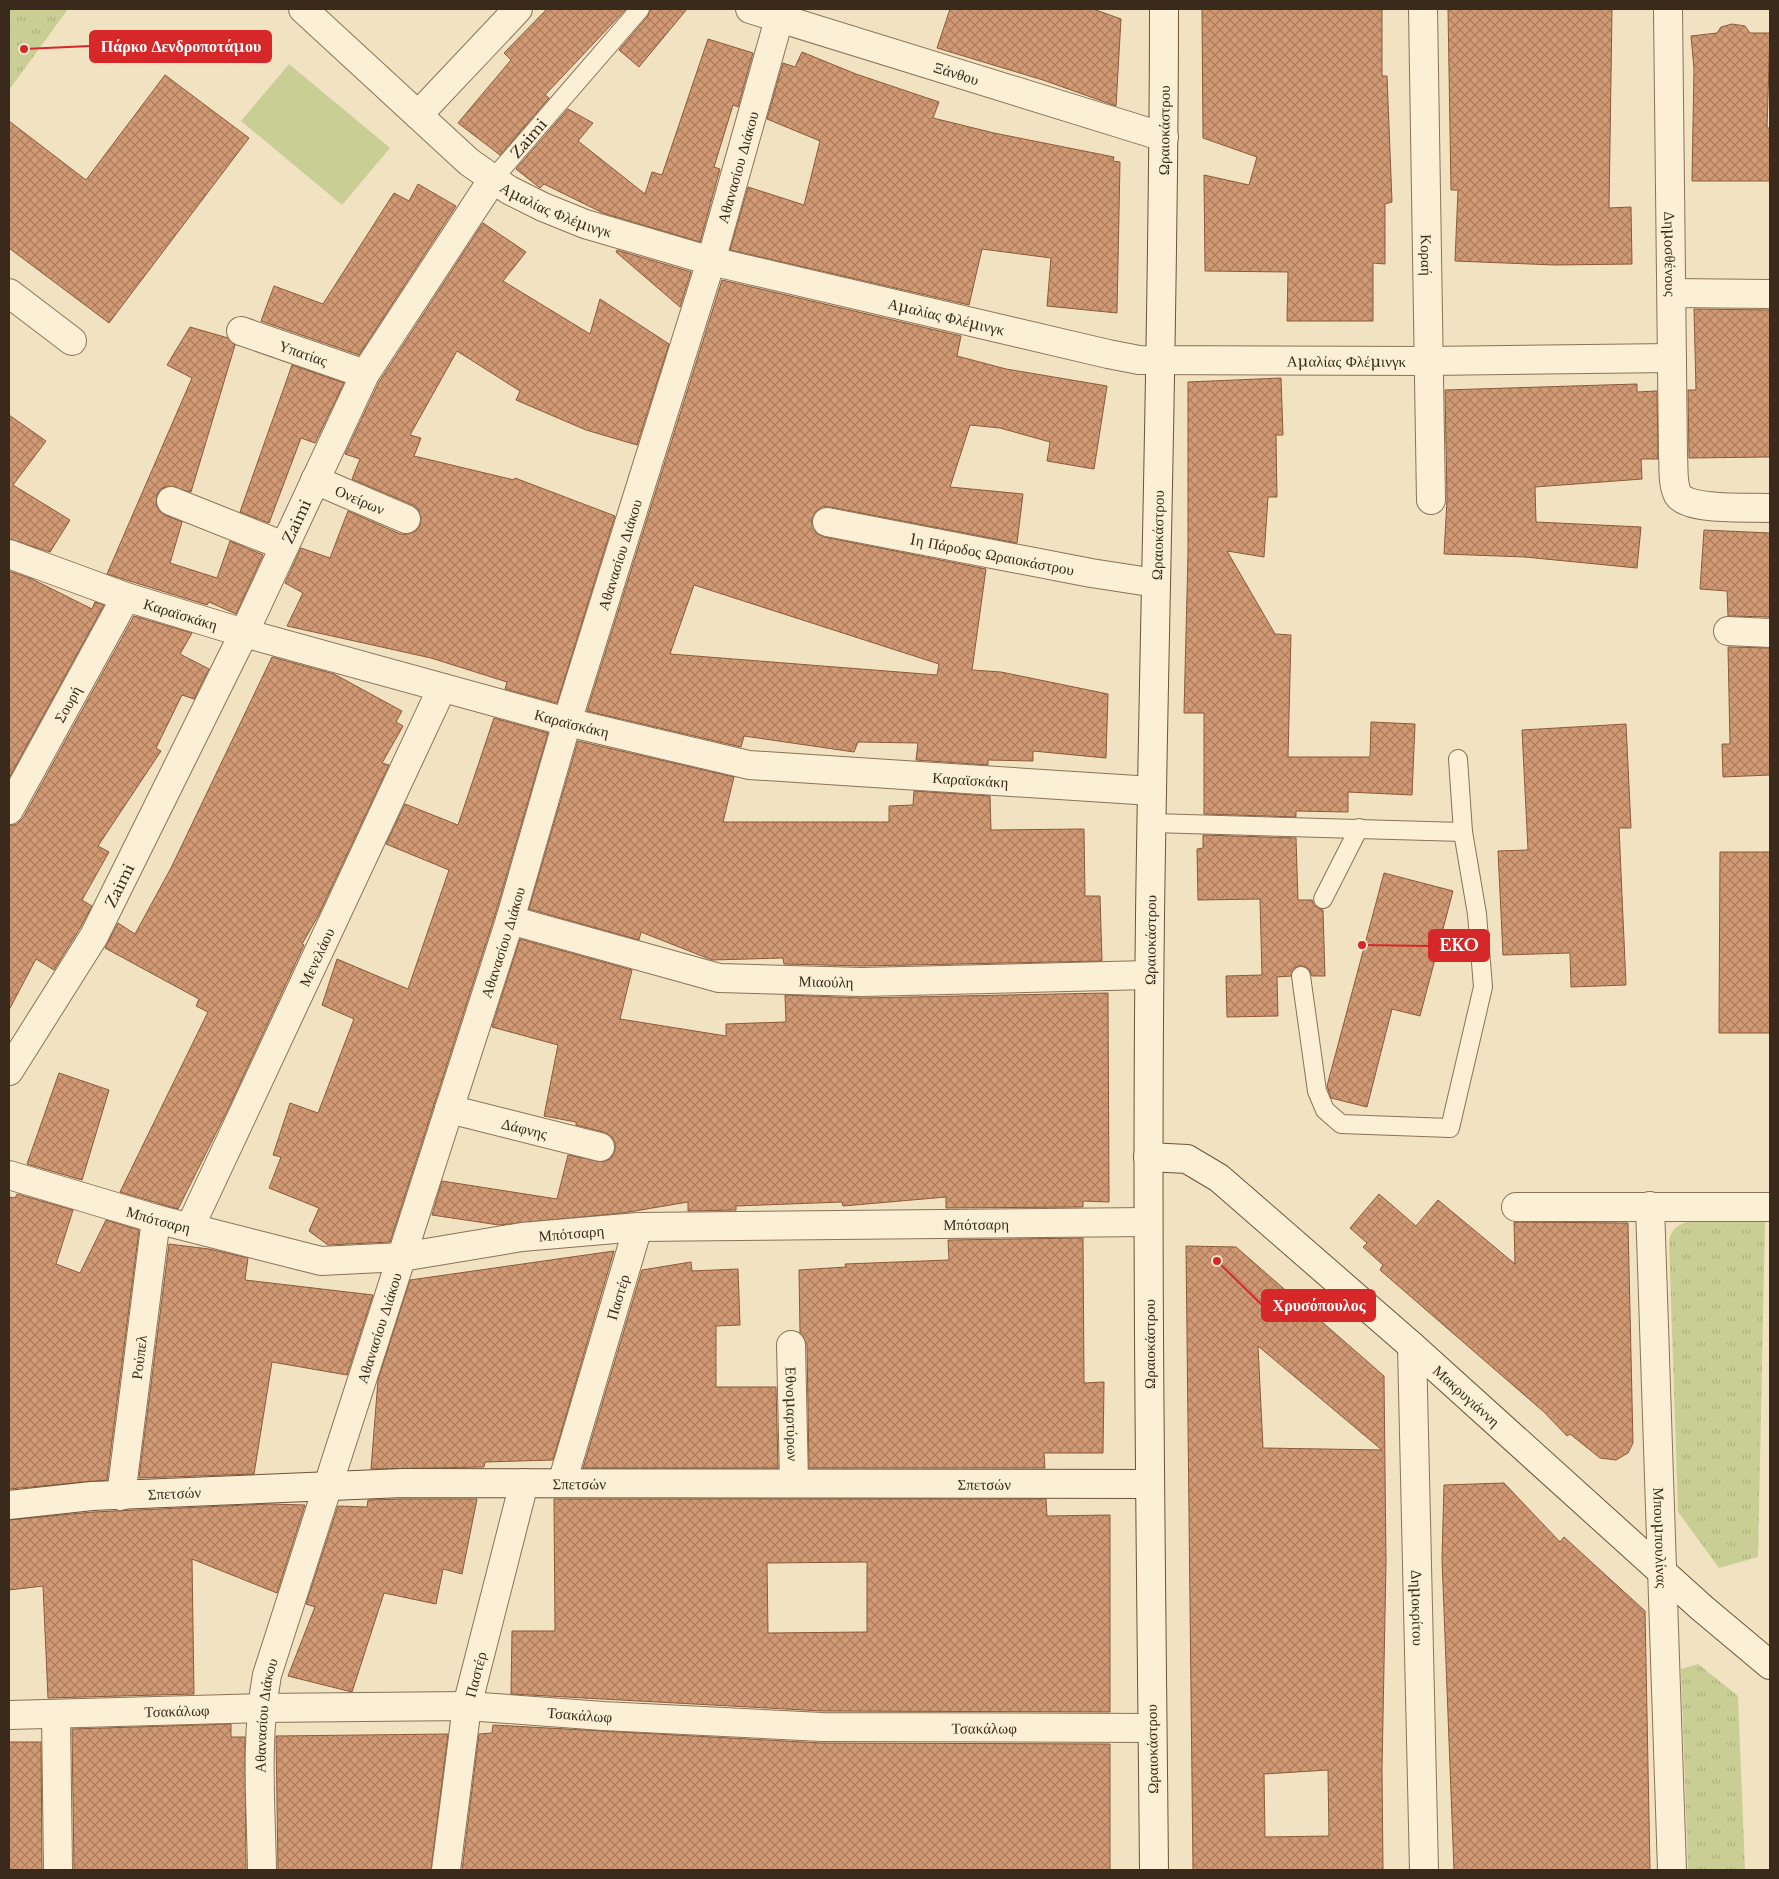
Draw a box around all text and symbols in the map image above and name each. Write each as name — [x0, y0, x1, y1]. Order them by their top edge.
callout: Πάρκο Δενδροποτάμου — [90, 31, 271, 62]
text: Πάρκο Δενδροποτάμου — [101, 36, 261, 56]
street label: Ξάνθου — [931, 57, 981, 89]
street label: Ωραιοκάστρου — [1154, 85, 1173, 175]
street label: Αθανασίου Διάκου — [713, 109, 762, 225]
street label: Zaimi — [506, 114, 551, 162]
street label: Αμαλίας Φλέμινγκ — [497, 177, 615, 241]
street label: Δημοσθένους — [1661, 211, 1681, 297]
street label: Κοραή — [1417, 234, 1437, 276]
street label: Αμαλίας Φλέμινγκ — [886, 293, 1007, 339]
street label: Υπατίας — [277, 335, 330, 370]
street label: Αμαλίας Φλέμινγκ — [1287, 351, 1407, 370]
street label: Ονείρων — [332, 480, 388, 518]
street label: Ωραιοκάστρου — [1147, 490, 1167, 580]
street label: Zaimi — [278, 496, 315, 546]
street label: Αθανασίου Διάκου — [593, 497, 646, 613]
street label: 1η Πάροδος Ωραιοκάστρου — [908, 529, 1076, 579]
street label: Καραϊσκάκη — [142, 594, 220, 634]
street label: Σουρή — [50, 682, 85, 726]
street label: Καραϊσκάκη — [532, 704, 611, 741]
street label: Καραϊσκάκη — [932, 767, 1009, 791]
street label: Zaimi — [100, 860, 138, 910]
street label: Αθανασίου Διάκου — [476, 884, 529, 1000]
street label: Ωραιοκάστρου — [1140, 895, 1160, 985]
street label: Μενελάου — [294, 925, 338, 990]
callout: EKO — [1429, 930, 1489, 961]
text: EKO — [1439, 935, 1479, 955]
street label: Μιαούλη — [798, 971, 854, 991]
street label: Δάφνης — [500, 1113, 550, 1143]
street label: Μπότσαρη — [124, 1201, 193, 1237]
street label: Μπότσαρη — [943, 1214, 1009, 1234]
street label: Μπότσαρη — [538, 1220, 605, 1245]
street label: Αθανασίου Διάκου — [352, 1270, 405, 1386]
street label: Παστέρ — [601, 1272, 633, 1322]
callout: Χρυσόπουλος — [1262, 1290, 1375, 1321]
text: Χρυσόπουλος — [1273, 1295, 1366, 1315]
street label: Ωραιοκάστρου — [1140, 1299, 1159, 1389]
street label: Ρούπελ — [126, 1333, 151, 1380]
street label: Μακρυγιάννη — [1429, 1360, 1504, 1431]
street label: Εθνομαρτύρων — [782, 1367, 803, 1462]
street label: Σπετσών — [553, 1474, 606, 1493]
street label: Σπετσών — [958, 1474, 1011, 1493]
street label: Σπετσών — [147, 1482, 202, 1503]
street label: Μπουμπουλίνας — [1650, 1487, 1672, 1589]
street label: Δημοκρίτου — [1408, 1570, 1428, 1646]
street label: Παστέρ — [460, 1649, 490, 1699]
street label: Αθανασίου Διάκου — [250, 1656, 281, 1773]
street label: Τσακάλωφ — [144, 1700, 210, 1721]
street label: Τσακάλωφ — [546, 1702, 613, 1726]
street label: Ωραιοκάστρου — [1142, 1704, 1162, 1794]
street label: Τσακάλωφ — [952, 1718, 1017, 1737]

